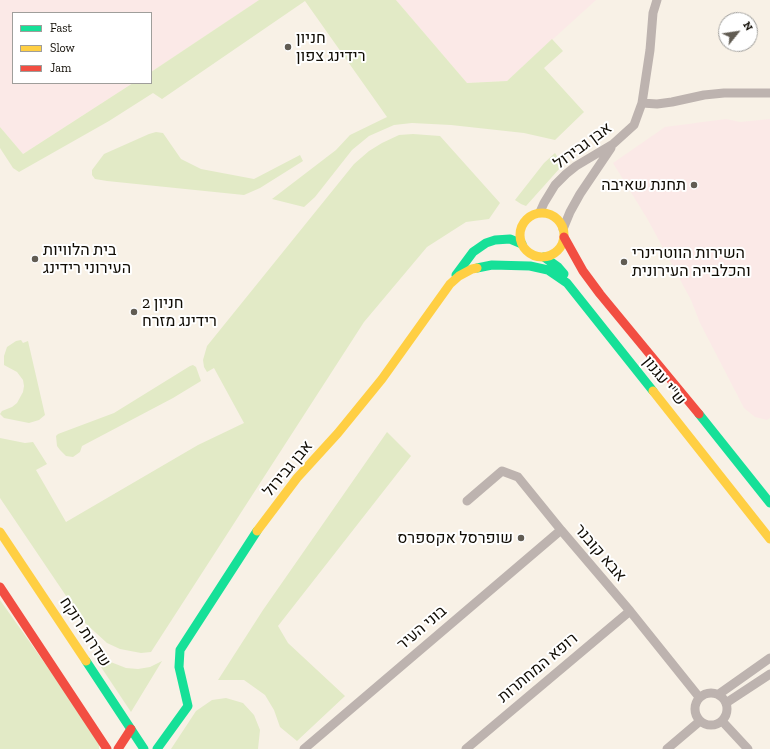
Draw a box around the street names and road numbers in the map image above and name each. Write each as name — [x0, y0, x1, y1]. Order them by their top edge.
street label: אבן גבירול — [550, 118, 616, 174]
street label: ש''י עגנון — [638, 352, 690, 410]
street label: אבן גבירול — [259, 437, 317, 501]
street label: אבא קובנר — [570, 521, 630, 585]
street label: שדרות רוקח — [55, 593, 115, 671]
street label: בוני העיר — [393, 602, 451, 654]
street label: רופא המחתרות — [494, 629, 582, 707]

